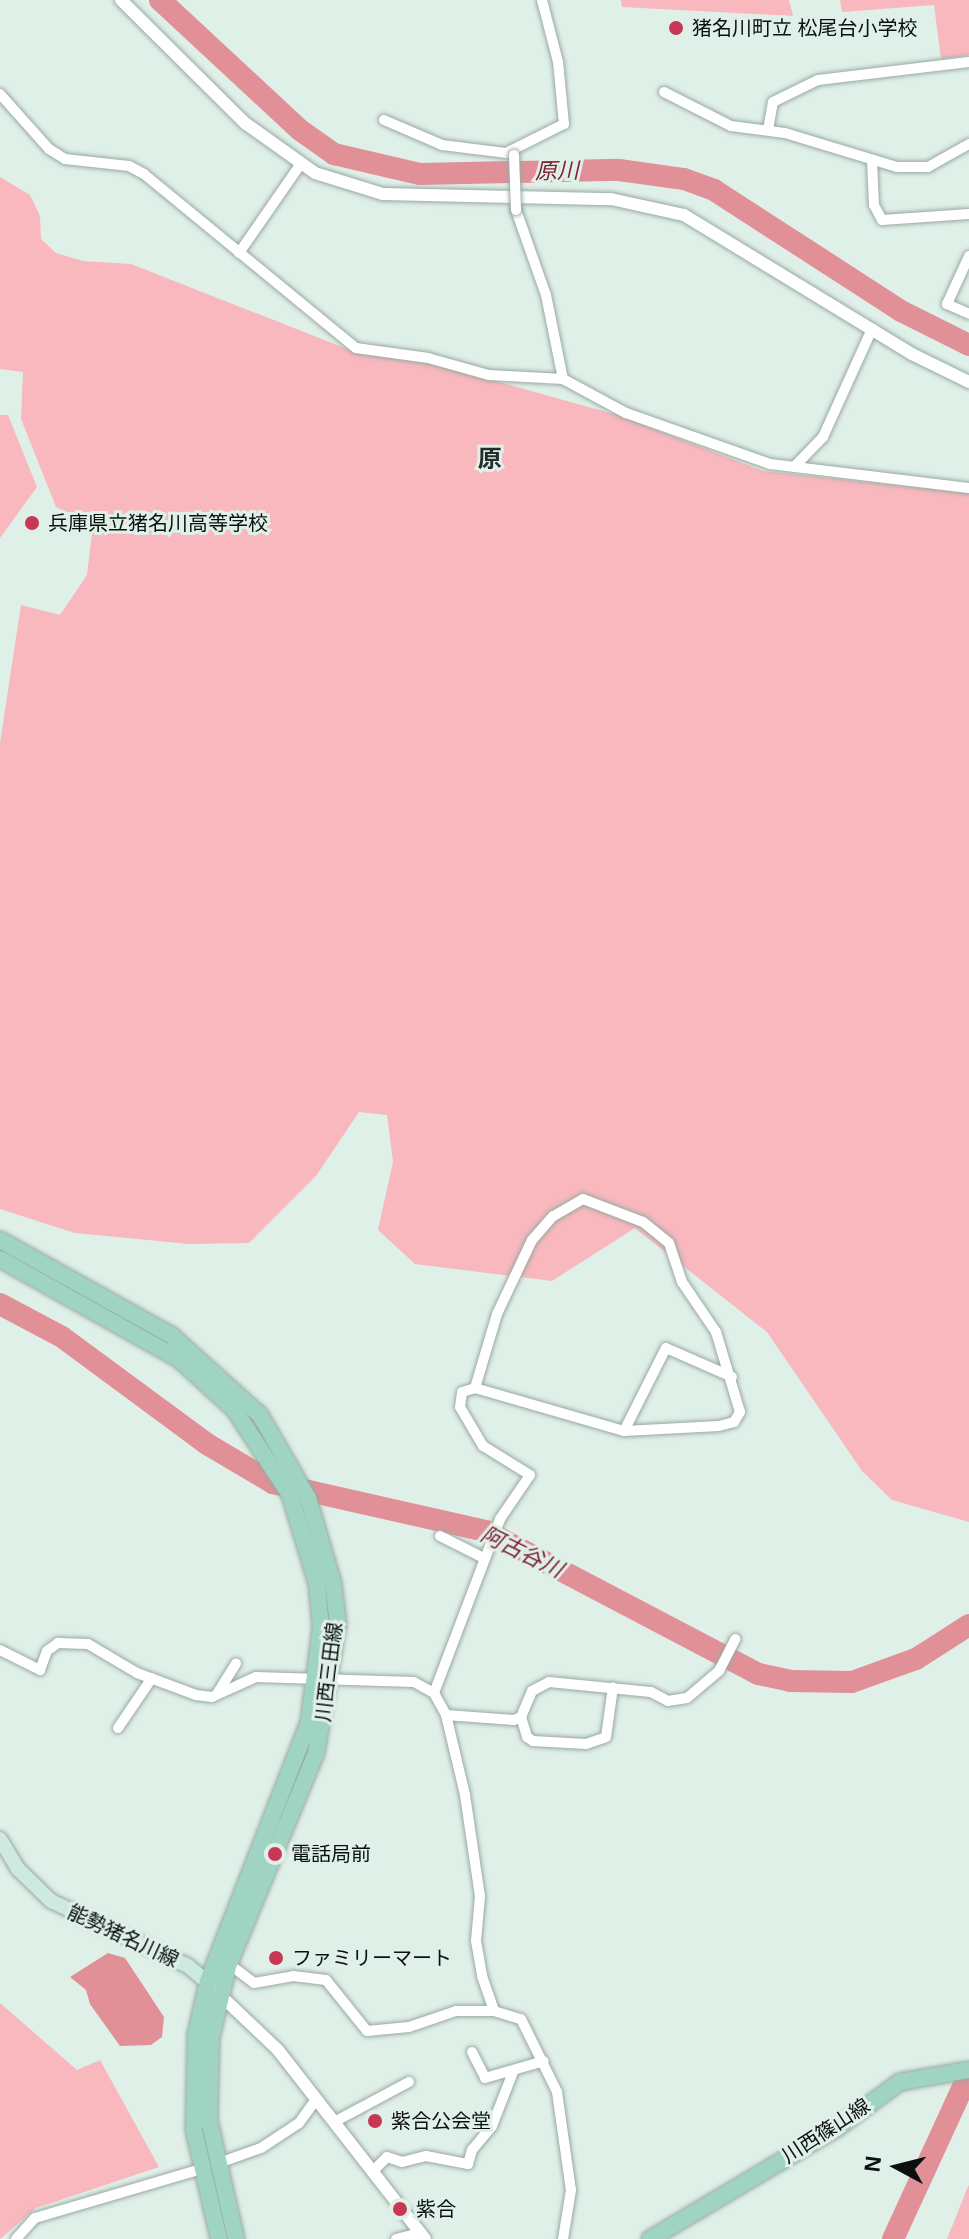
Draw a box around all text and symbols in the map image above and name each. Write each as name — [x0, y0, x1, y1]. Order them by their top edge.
place label: 猪名川町立 松尾台小学校 — [692, 16, 918, 40]
marker: 猪名川町立 松尾台小学校 — [667, 19, 685, 37]
water label: 原川 — [535, 157, 579, 185]
district label: 原 — [478, 445, 502, 473]
place label: 兵庫県立猪名川高等学校 — [48, 511, 268, 535]
marker: 兵庫県立猪名川高等学校 — [23, 514, 41, 532]
water label: 阿古谷川 — [477, 1521, 567, 1583]
street label: 川西三田線 — [311, 1621, 347, 1723]
place label: 電話局前 — [291, 1842, 371, 1866]
marker: 電話局前 — [266, 1845, 284, 1863]
street label: 能勢猪名川線 — [64, 1900, 182, 1972]
place label: ファミリーマート — [292, 1946, 452, 1970]
marker: ファミリーマート — [267, 1949, 285, 1967]
street label: 川西篠山線 — [778, 2094, 874, 2168]
place label: 紫合公会堂 — [391, 2109, 491, 2133]
marker: 紫合公会堂 — [366, 2112, 384, 2130]
north arrow — [857, 2127, 937, 2207]
text: N — [859, 2155, 886, 2173]
place label: 紫合 — [416, 2197, 456, 2221]
marker: 紫合 — [391, 2200, 409, 2218]

